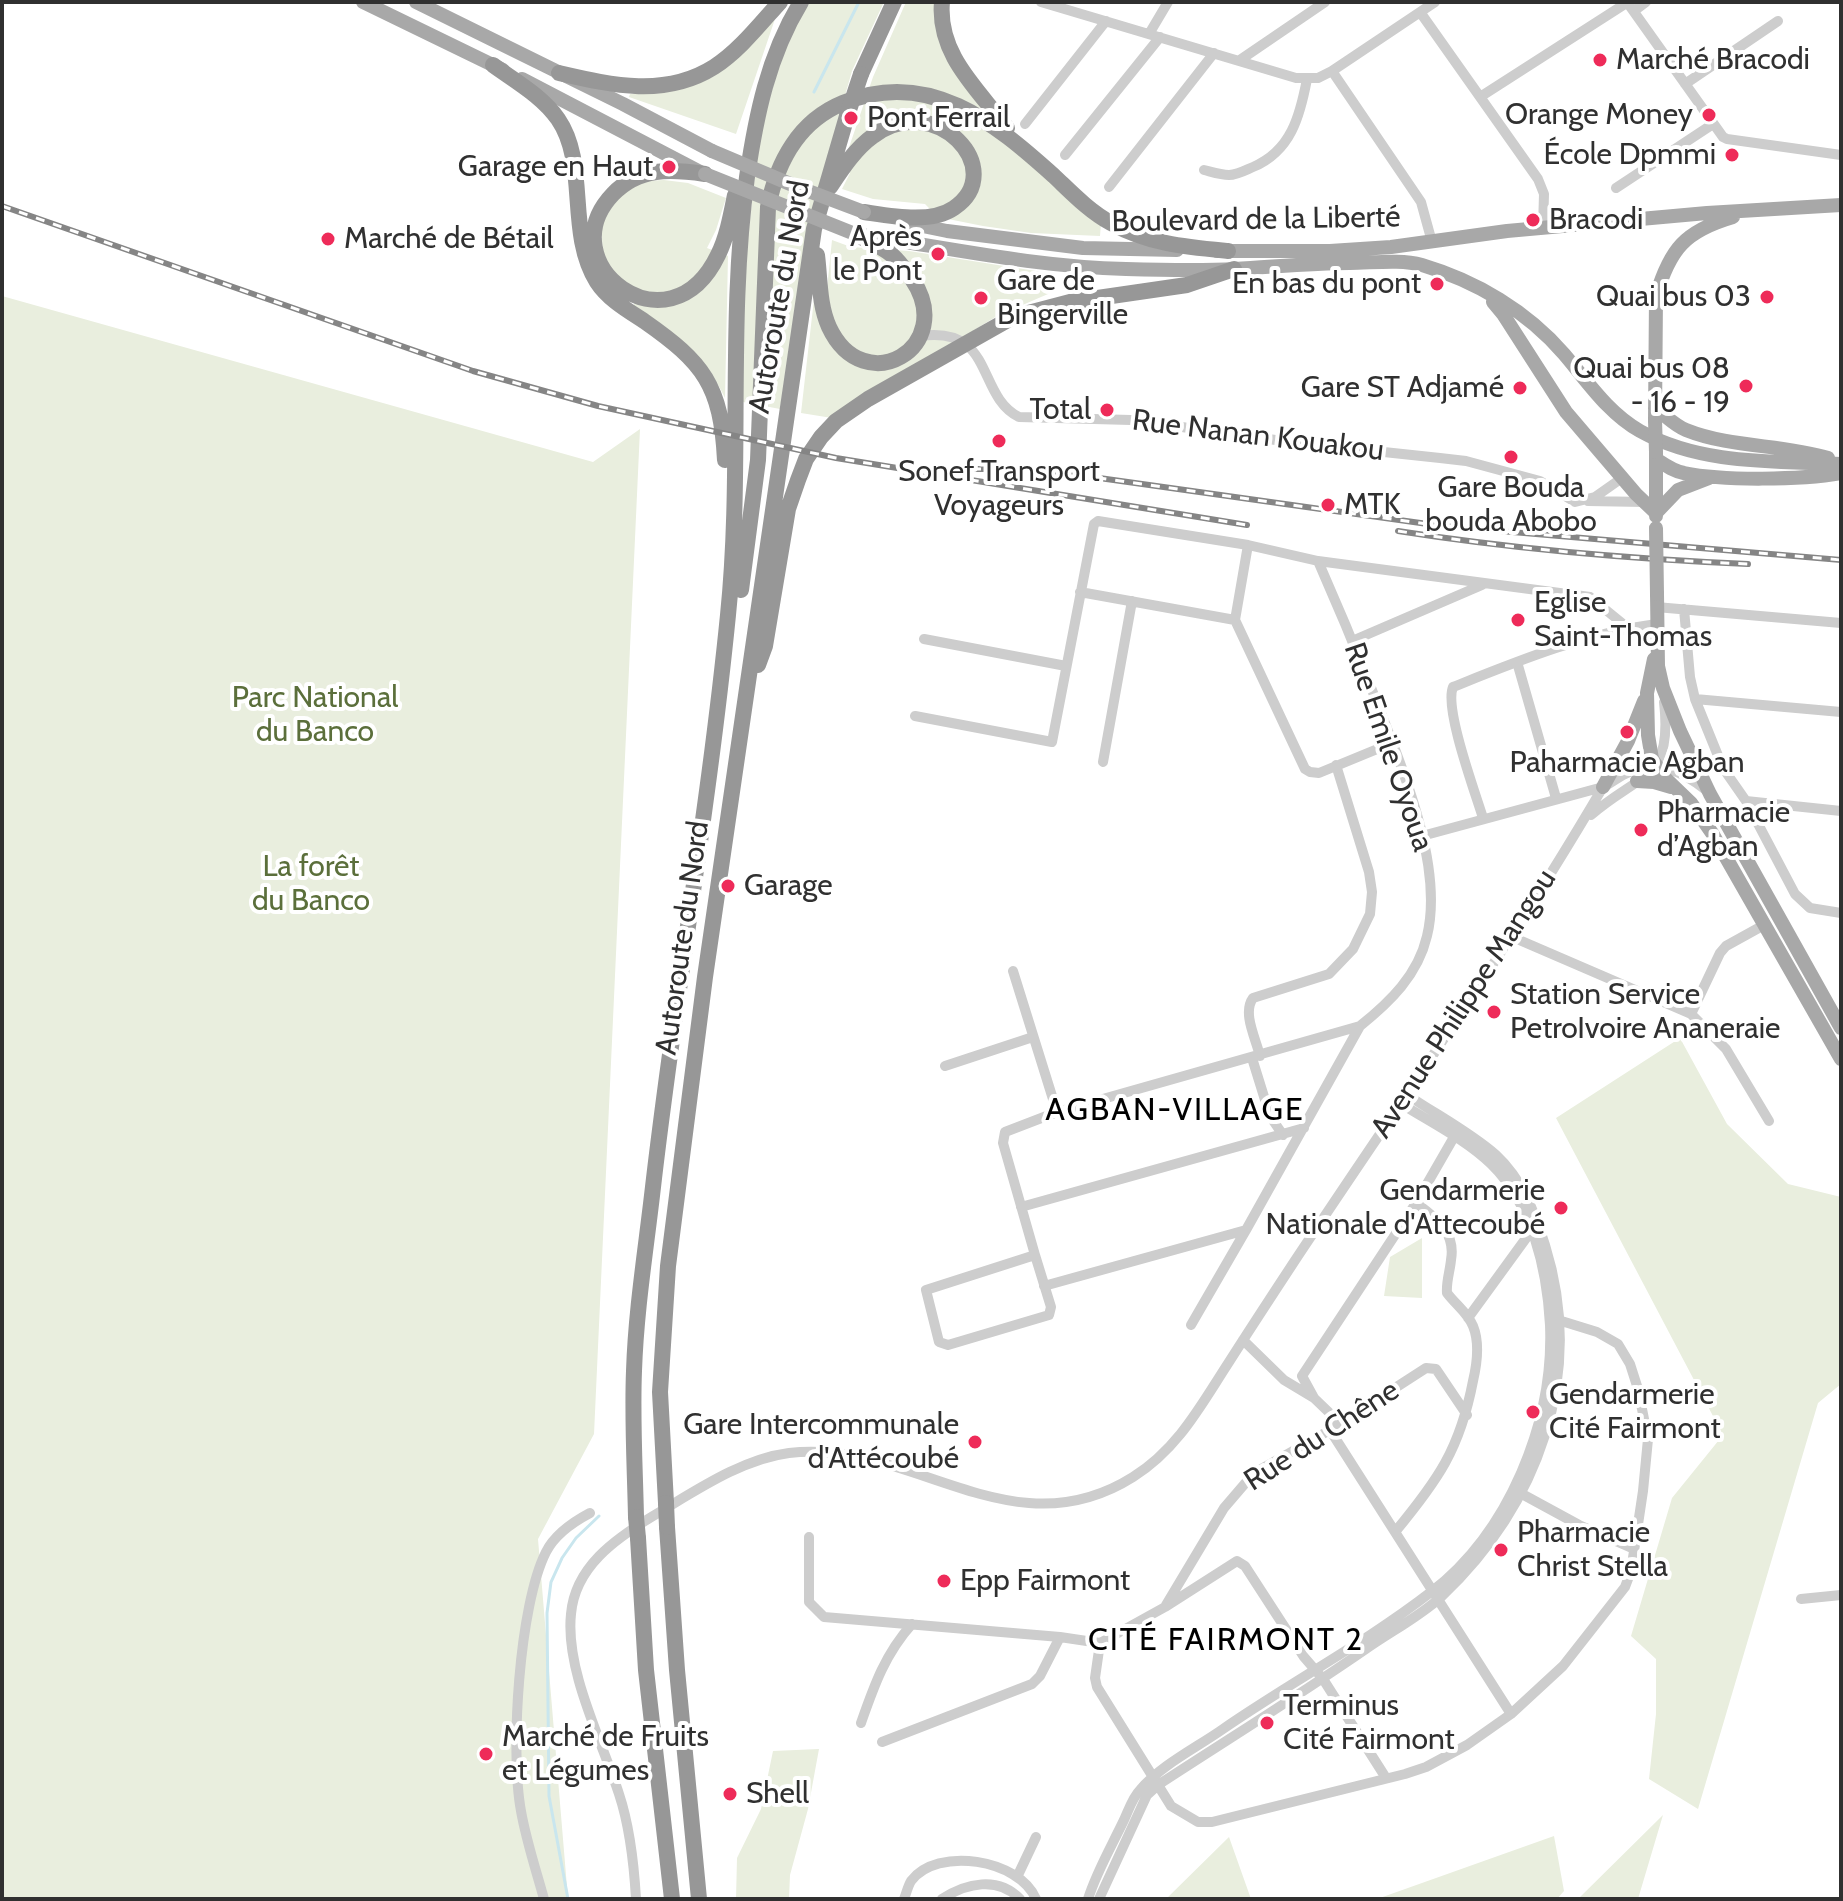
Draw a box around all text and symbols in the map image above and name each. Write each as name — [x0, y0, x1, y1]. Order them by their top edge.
place label: Marché Bracodi — [1616, 42, 1810, 78]
marker: Marché Bracodi — [1591, 51, 1609, 69]
place label: Orange Money — [1505, 97, 1693, 133]
place label: Pont Ferrail — [867, 100, 1010, 136]
marker: Orange Money — [1700, 106, 1718, 124]
marker: Pont Ferrail — [842, 109, 860, 127]
place label: École Dpmmi — [1544, 137, 1716, 173]
marker: École Dpmmi — [1723, 146, 1741, 164]
place label: Garage en Haut — [458, 149, 653, 185]
marker: Garage en Haut — [660, 158, 678, 176]
street label: Autoroute du Nord — [742, 178, 818, 416]
street label: Boulevard de la Liberté — [1111, 199, 1401, 241]
place label: Bracodi — [1549, 202, 1643, 238]
marker: Bracodi — [1524, 211, 1542, 229]
place label: Après le Pont — [833, 219, 922, 290]
place label: Marché de Bétail — [344, 221, 554, 257]
marker: Marché de Bétail — [319, 230, 337, 248]
marker: Après le Pont — [929, 245, 947, 263]
place label: Gare de Bingerville — [997, 263, 1128, 334]
place label: En bas du pont — [1232, 266, 1421, 302]
marker: En bas du pont — [1428, 275, 1446, 293]
place label: Quai bus 03 — [1596, 279, 1751, 315]
marker: Quai bus 03 — [1758, 288, 1776, 306]
marker: Gare de Bingerville — [972, 289, 990, 307]
place label: Quai bus 08 - 16 - 19 — [1573, 351, 1730, 422]
place label: Gare ST Adjamé — [1301, 370, 1504, 406]
marker: Quai bus 08 - 16 - 19 — [1737, 377, 1755, 395]
marker: Gare ST Adjamé — [1511, 379, 1529, 397]
place label: Total — [1030, 392, 1091, 428]
marker: Total — [1098, 401, 1116, 419]
street label: Rue Nanan Kouakou — [1130, 403, 1386, 469]
marker: Sonef Transport Voyageurs — [990, 432, 1008, 450]
marker: Gare Bouda bouda Abobo — [1502, 448, 1520, 466]
place label: Sonef Transport Voyageurs — [898, 454, 1100, 524]
place label: Gare Bouda bouda Abobo — [1425, 470, 1597, 540]
place label: MTK — [1344, 487, 1401, 523]
marker: MTK — [1319, 496, 1337, 514]
place label: Eglise Saint-Thomas — [1534, 585, 1712, 656]
marker: Eglise Saint-Thomas — [1509, 611, 1527, 629]
street label: Rue Emile Oyoua — [1335, 638, 1441, 856]
park label: Parc National du Banco — [232, 680, 398, 750]
marker: Paharmacie Agban — [1618, 723, 1636, 741]
place label: Paharmacie Agban — [1509, 745, 1745, 781]
place label: Pharmacie d’Agban — [1657, 795, 1790, 866]
street label: Autoroute du Nord — [649, 819, 717, 1057]
marker: Pharmacie d’Agban — [1632, 821, 1650, 839]
park label: La forêt du Banco — [252, 849, 370, 920]
street label: Avenue Philippe Mangou — [1364, 863, 1564, 1145]
place label: Garage — [744, 868, 833, 904]
marker: Garage — [719, 877, 737, 895]
place label: Station Service PetroIvoire Ananeraie — [1510, 977, 1780, 1048]
marker: Station Service PetroIvoire Ananeraie — [1485, 1003, 1503, 1021]
district label: AGBAN-VILLAGE — [1045, 1092, 1305, 1130]
place label: Gendarmerie Nationale d'Attecoubé — [1266, 1173, 1545, 1244]
marker: Gendarmerie Nationale d'Attecoubé — [1552, 1199, 1570, 1217]
street label: Rue du Chêne — [1238, 1373, 1406, 1499]
place label: Gendarmerie Cité Fairmont — [1549, 1377, 1721, 1448]
marker: Gendarmerie Cité Fairmont — [1524, 1403, 1542, 1421]
place label: Gare Intercommunale d'Attécoubé — [683, 1407, 959, 1478]
marker: Gare Intercommunale d'Attécoubé — [966, 1433, 984, 1451]
place label: Pharmacie Christ Stella — [1517, 1515, 1668, 1586]
marker: Pharmacie Christ Stella — [1492, 1541, 1510, 1559]
place label: Epp Fairmont — [960, 1563, 1130, 1599]
marker: Epp Fairmont — [935, 1572, 953, 1590]
district label: CITÉ FAIRMONT 2 — [1088, 1622, 1364, 1660]
place label: Terminus Cité Fairmont — [1283, 1688, 1455, 1758]
marker: Terminus Cité Fairmont — [1258, 1714, 1276, 1732]
place label: Marché de Fruits et Légumes — [502, 1719, 709, 1790]
marker: Marché de Fruits et Légumes — [477, 1745, 495, 1763]
place label: Shell — [746, 1776, 809, 1812]
marker: Shell — [721, 1785, 739, 1803]

